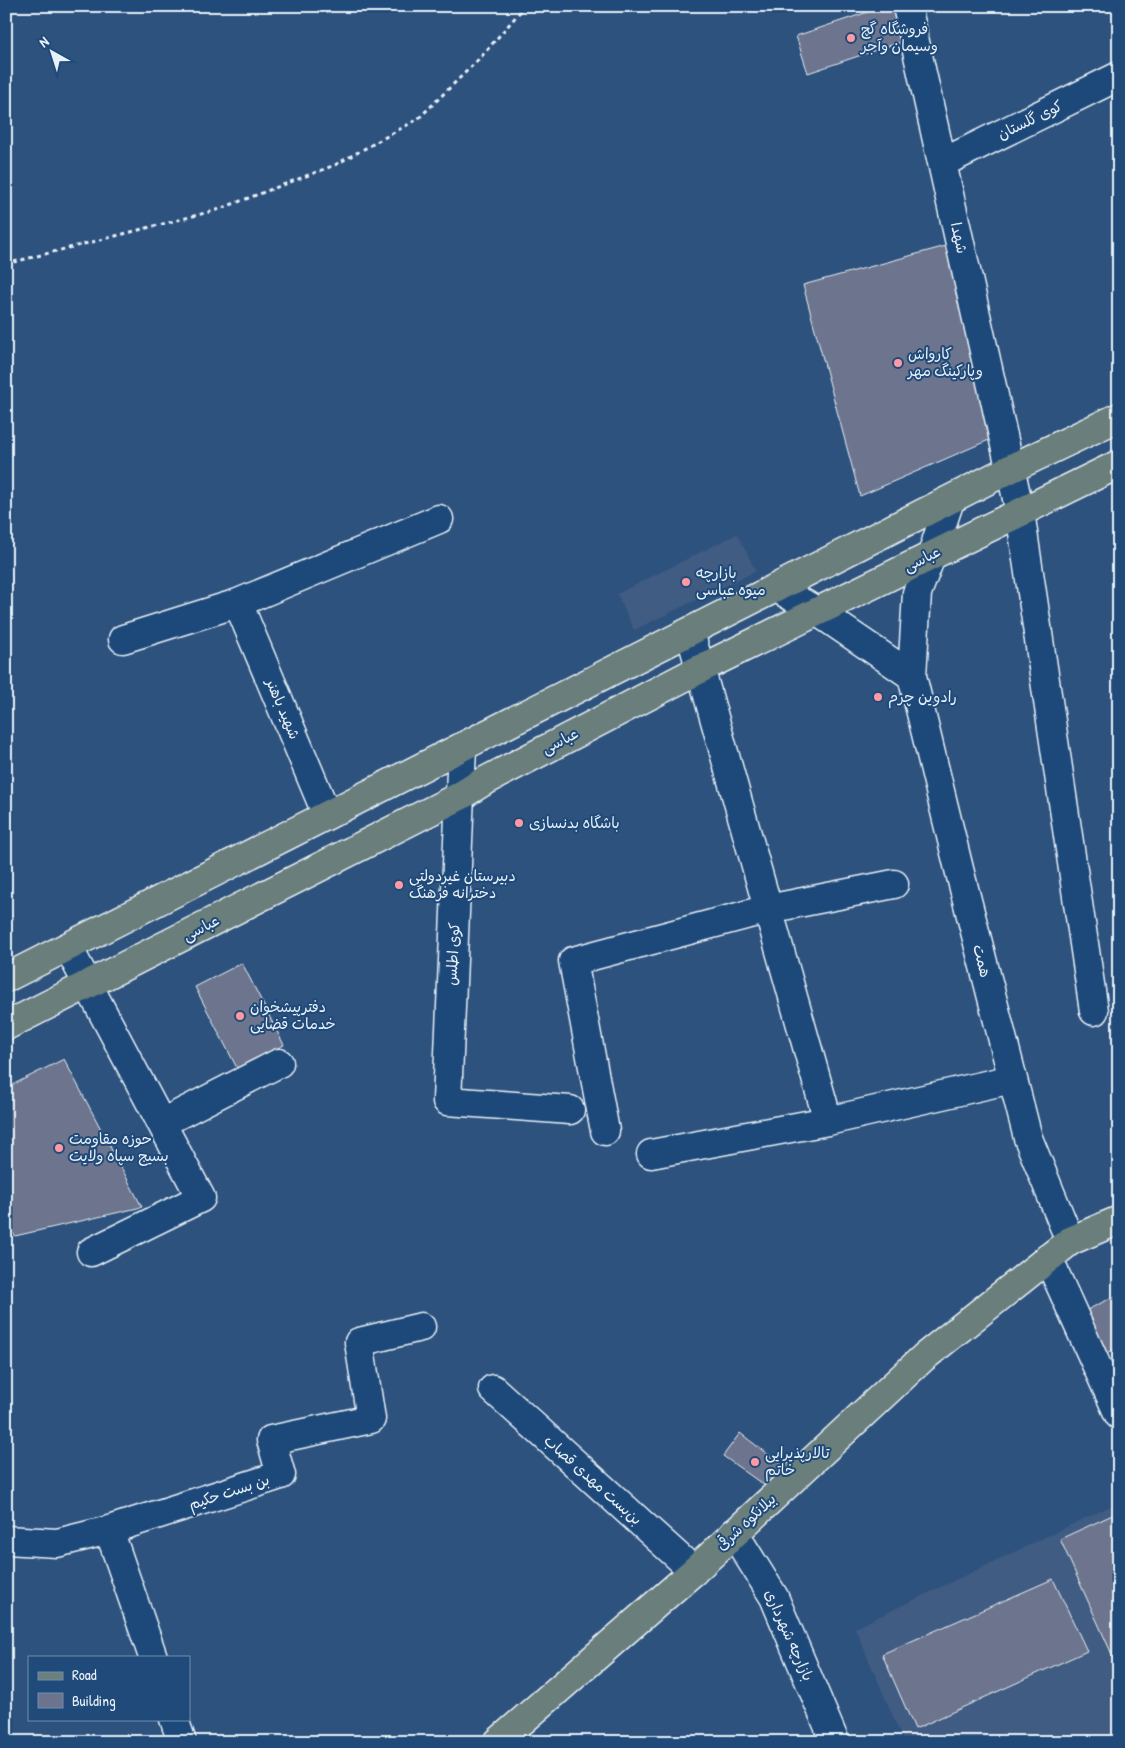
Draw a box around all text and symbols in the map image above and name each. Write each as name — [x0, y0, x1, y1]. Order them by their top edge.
place label: فروشگاه گچ وسیمان وآجر — [859, 18, 938, 56]
north arrow — [28, 28, 78, 78]
text: N — [35, 31, 53, 51]
marker: فروشگاه گچ وسیمان وآجر — [845, 32, 857, 44]
street label: کوی گلستان — [994, 95, 1066, 144]
street label: شهدا — [946, 220, 973, 256]
place label: کارواش وپارکینگ مهر — [906, 343, 983, 381]
marker: کارواش وپارکینگ مهر — [892, 357, 904, 369]
street label: عباسى — [900, 541, 944, 576]
place label: بازارچه میوه عباسی — [696, 562, 766, 600]
marker: بازارچه میوه عباسی — [680, 576, 692, 588]
street label: شهید باهنر — [261, 673, 306, 742]
place label: رادوین چرم — [888, 686, 957, 709]
marker: رادوین چرم — [872, 691, 884, 703]
street label: عباسى — [538, 722, 582, 759]
place label: باشگاه بدنسازی — [529, 812, 620, 833]
marker: باشگاه بدنسازی — [513, 817, 525, 829]
place label: دبیرستان غیردولتی دخترانه فرهنگ — [409, 865, 516, 903]
marker: دبیرستان غیردولتی دخترانه فرهنگ — [393, 879, 405, 891]
street label: عباسى — [179, 909, 223, 946]
street label: کوی اطلس — [440, 922, 465, 986]
street label: همت — [968, 942, 997, 980]
place label: دفترپیشخوان خدمات قضایی — [250, 996, 336, 1034]
marker: دفترپیشخوان خدمات قضایی — [234, 1010, 246, 1022]
place label: حوزه مقاومت بسیج سپاه ولایت — [69, 1128, 169, 1166]
marker: حوزه مقاومت بسیج سپاه ولایت — [53, 1142, 65, 1154]
street label: بن‌بست مهدی قصاب — [540, 1430, 647, 1529]
place label: تالارپذیرایی خاتم — [765, 1442, 830, 1482]
marker: تالارپذیرایی خاتم — [749, 1456, 761, 1468]
street label: بن بست حکیم — [186, 1469, 273, 1516]
street label: بیلانکوه شرقی — [711, 1488, 780, 1555]
street label: بازارچه شهرداری — [760, 1586, 819, 1684]
legend — [28, 1656, 190, 1720]
text: Road — [72, 1664, 97, 1685]
text: Building — [72, 1690, 116, 1711]

